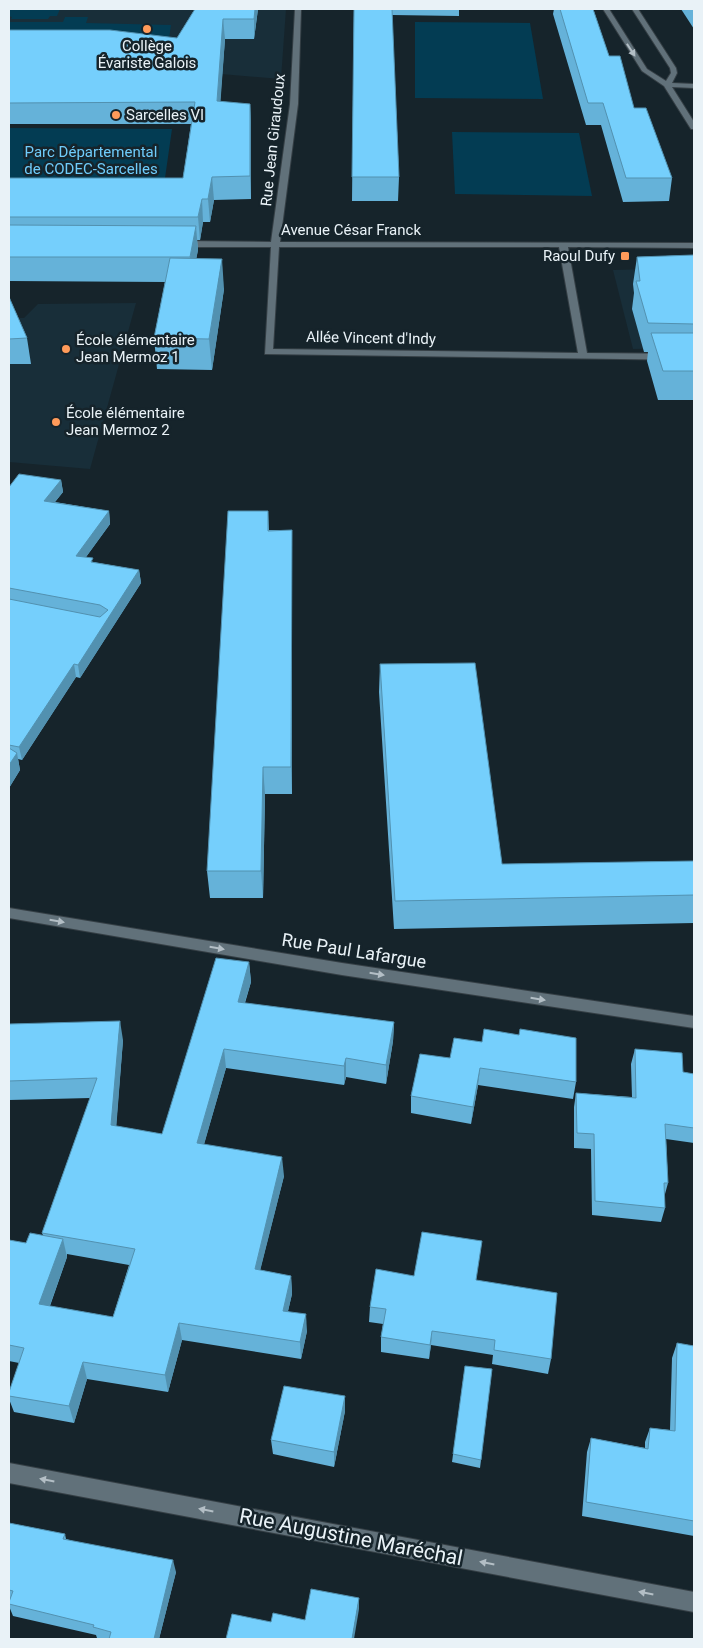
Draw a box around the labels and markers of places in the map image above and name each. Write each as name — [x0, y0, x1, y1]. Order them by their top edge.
marker: Collège Évariste Galois — [141, 23, 153, 35]
place label: Collège Évariste Galois — [98, 37, 196, 72]
place label: Sarcelles VI — [126, 106, 204, 124]
marker: Sarcelles VI — [110, 109, 122, 121]
place label: Raoul Dufy — [543, 247, 615, 265]
marker: Raoul Dufy — [619, 250, 631, 262]
place label: École élémentaire Jean Mermoz 1 — [76, 331, 195, 366]
marker: École élémentaire Jean Mermoz 1 — [60, 343, 72, 355]
place label: École élémentaire Jean Mermoz 2 — [66, 404, 185, 439]
marker: École élémentaire Jean Mermoz 2 — [50, 416, 62, 428]

